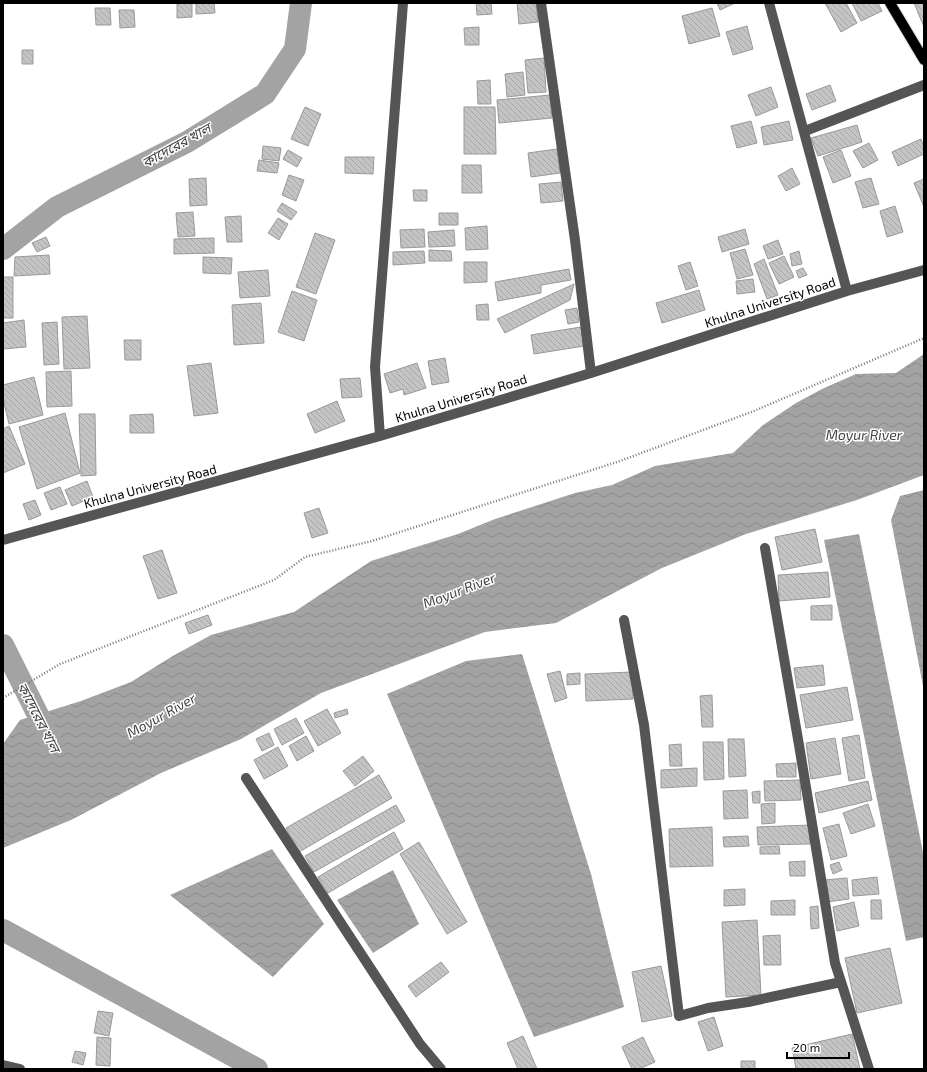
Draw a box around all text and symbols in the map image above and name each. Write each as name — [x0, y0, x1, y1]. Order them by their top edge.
water label: কাদেরের খাল — [139, 118, 216, 171]
street label: Khulna University Road — [702, 273, 838, 331]
street label: Khulna University Road — [393, 370, 529, 426]
water label: Moyur River — [826, 426, 903, 443]
street label: Khulna University Road — [82, 461, 218, 511]
water label: Moyur River — [420, 568, 498, 612]
water label: কাদেরের খাল — [14, 679, 65, 757]
water label: Moyur River — [123, 689, 199, 741]
scale bar — [787, 1034, 849, 1060]
text: 20 m — [793, 1040, 820, 1054]

